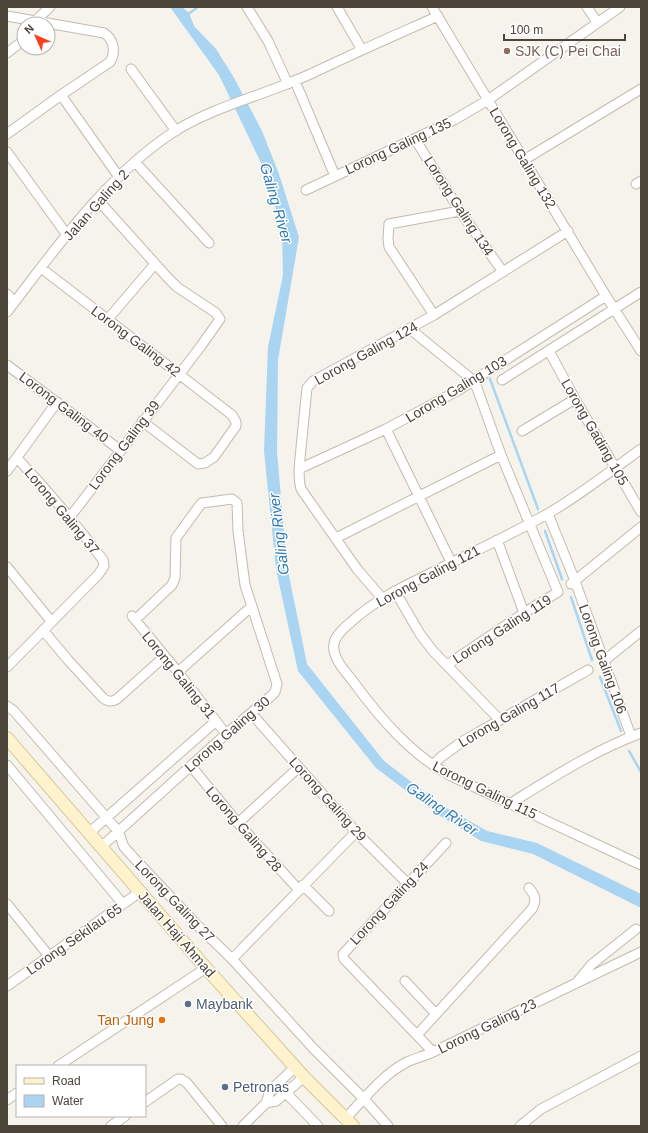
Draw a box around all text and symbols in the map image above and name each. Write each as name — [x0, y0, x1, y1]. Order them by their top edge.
north arrow — [16, 16, 56, 56]
scale bar — [504, 16, 625, 42]
text: N — [22, 22, 36, 36]
text: 100 m — [510, 23, 543, 37]
place label: SJK (C) Pei Chai — [515, 43, 621, 59]
marker: SJK (C) Pei Chai — [502, 46, 512, 56]
street label: Lorong Galing 132 — [486, 105, 560, 212]
street label: Lorong Galing 135 — [342, 114, 454, 178]
street label: Lorong Galing 134 — [421, 153, 497, 259]
water label: Galing River — [257, 161, 296, 246]
street label: Jalan Galing 2 — [60, 166, 132, 244]
street label: Lorong Galing 42 — [88, 302, 184, 380]
street label: Lorong Galing 124 — [312, 318, 420, 388]
street label: Lorong Galing 103 — [403, 352, 510, 426]
street label: Lorong Galing 40 — [16, 368, 112, 446]
street label: Lorong Gading 105 — [558, 376, 632, 488]
street label: Lorong Galing 39 — [85, 397, 163, 493]
street label: Lorong Galing 37 — [21, 465, 103, 557]
water label: Galing River — [265, 491, 292, 576]
street label: Lorong Galing 121 — [373, 542, 483, 610]
street label: Lorong Galing 119 — [450, 591, 554, 667]
street label: Lorong Galing 106 — [576, 602, 630, 716]
street label: Lorong Galing 31 — [139, 628, 219, 722]
street label: Lorong Galing 117 — [456, 679, 563, 750]
street label: Lorong Galing 30 — [181, 693, 273, 775]
street label: Lorong Galing 29 — [286, 754, 370, 844]
street label: Lorong Galing 115 — [430, 758, 540, 822]
water label: Galing River — [403, 778, 482, 839]
street label: Lorong Galing 28 — [203, 783, 285, 875]
street label: Lorong Galing 27 — [132, 857, 218, 945]
street label: Lorong Galing 24 — [347, 858, 432, 948]
street label: Jalan Haji Ahmad — [135, 888, 219, 980]
street label: Lorong Sekilau 65 — [23, 900, 125, 978]
street label: Lorong Galing 23 — [435, 995, 539, 1057]
place label: Maybank — [196, 996, 254, 1012]
marker: Maybank — [183, 999, 193, 1009]
place label: Tan Jung — [97, 1012, 154, 1028]
marker: Tan Jung — [157, 1015, 167, 1025]
legend — [16, 1065, 146, 1117]
text: Road — [52, 1074, 81, 1088]
place label: Petronas — [233, 1079, 289, 1095]
marker: Petronas — [220, 1082, 230, 1092]
text: Water — [52, 1094, 84, 1108]

